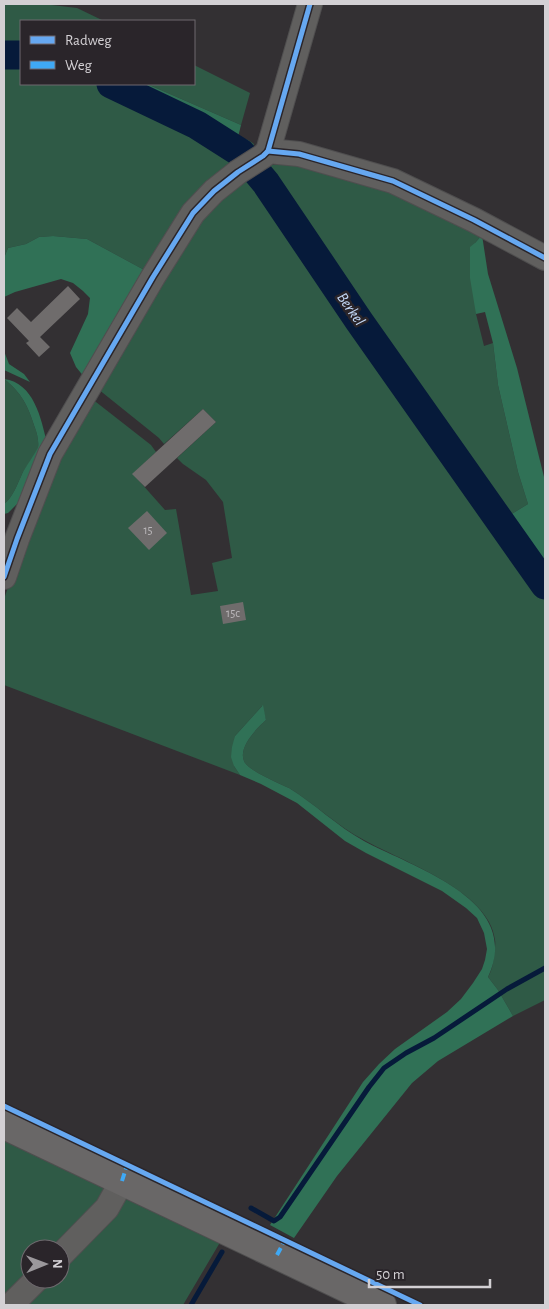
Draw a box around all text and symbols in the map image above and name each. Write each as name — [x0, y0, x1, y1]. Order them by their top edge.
legend — [20, 20, 195, 85]
text: Radweg — [65, 33, 112, 48]
text: Weg — [65, 58, 93, 73]
water label: Berkel — [334, 289, 368, 329]
house number: 15 — [143, 524, 153, 536]
house number: 15c — [226, 607, 240, 619]
north arrow — [20, 1239, 70, 1289]
scale bar — [369, 1256, 490, 1288]
text: N — [50, 1259, 64, 1269]
text: 50 m — [376, 1267, 405, 1282]

